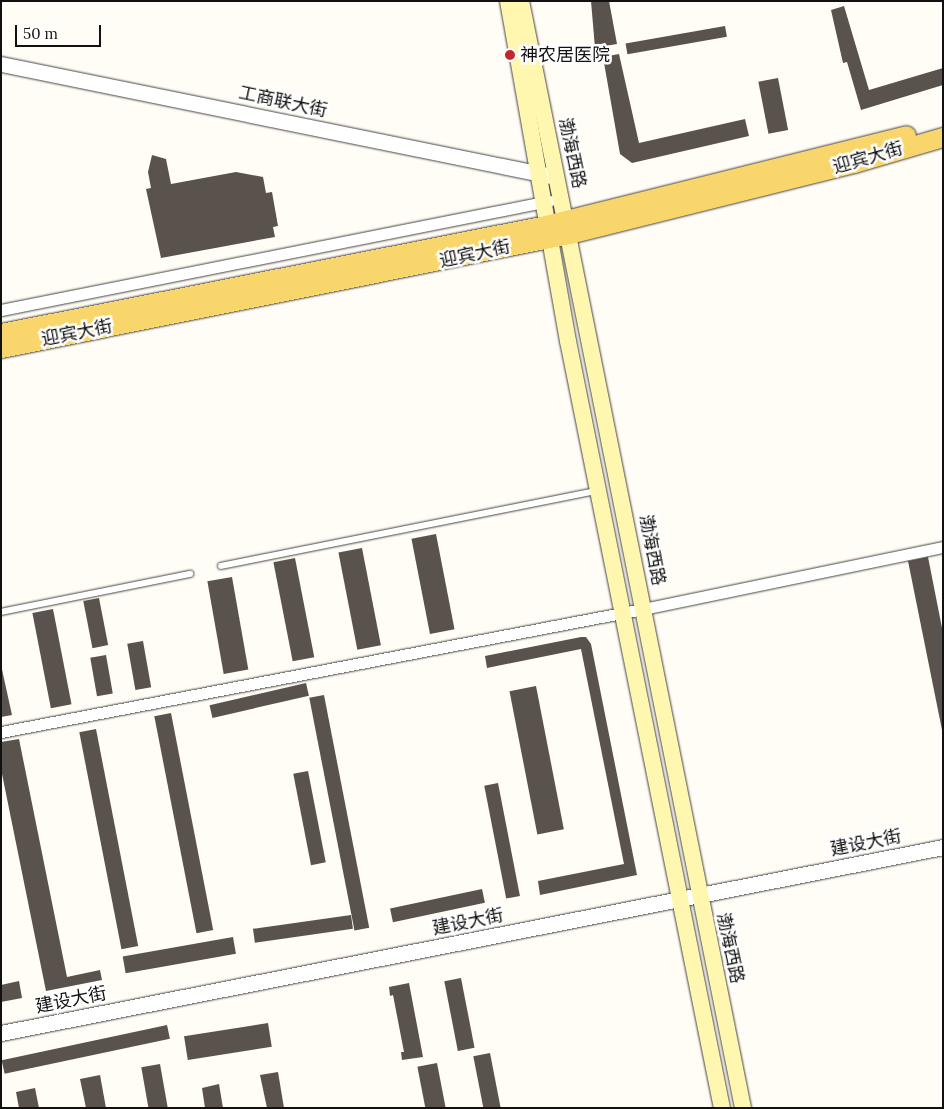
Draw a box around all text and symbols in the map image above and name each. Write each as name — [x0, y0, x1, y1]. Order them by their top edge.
scale bar — [18, 15, 104, 47]
text: 50 m — [23, 24, 58, 43]
place label: 神农居医院 — [520, 44, 610, 66]
marker: 神农居医院 — [504, 49, 516, 61]
street label: 工商联大街 — [237, 82, 329, 122]
street label: 渤海西路 — [554, 116, 590, 190]
street label: 迎宾大街 — [830, 138, 906, 178]
street label: 迎宾大街 — [438, 236, 512, 272]
street label: 迎宾大街 — [40, 316, 114, 350]
street label: 渤海西路 — [635, 513, 669, 587]
street label: 建设大街 — [829, 826, 903, 860]
street label: 建设大街 — [431, 905, 505, 939]
street label: 渤海西路 — [712, 911, 748, 985]
street label: 建设大街 — [34, 983, 108, 1017]

